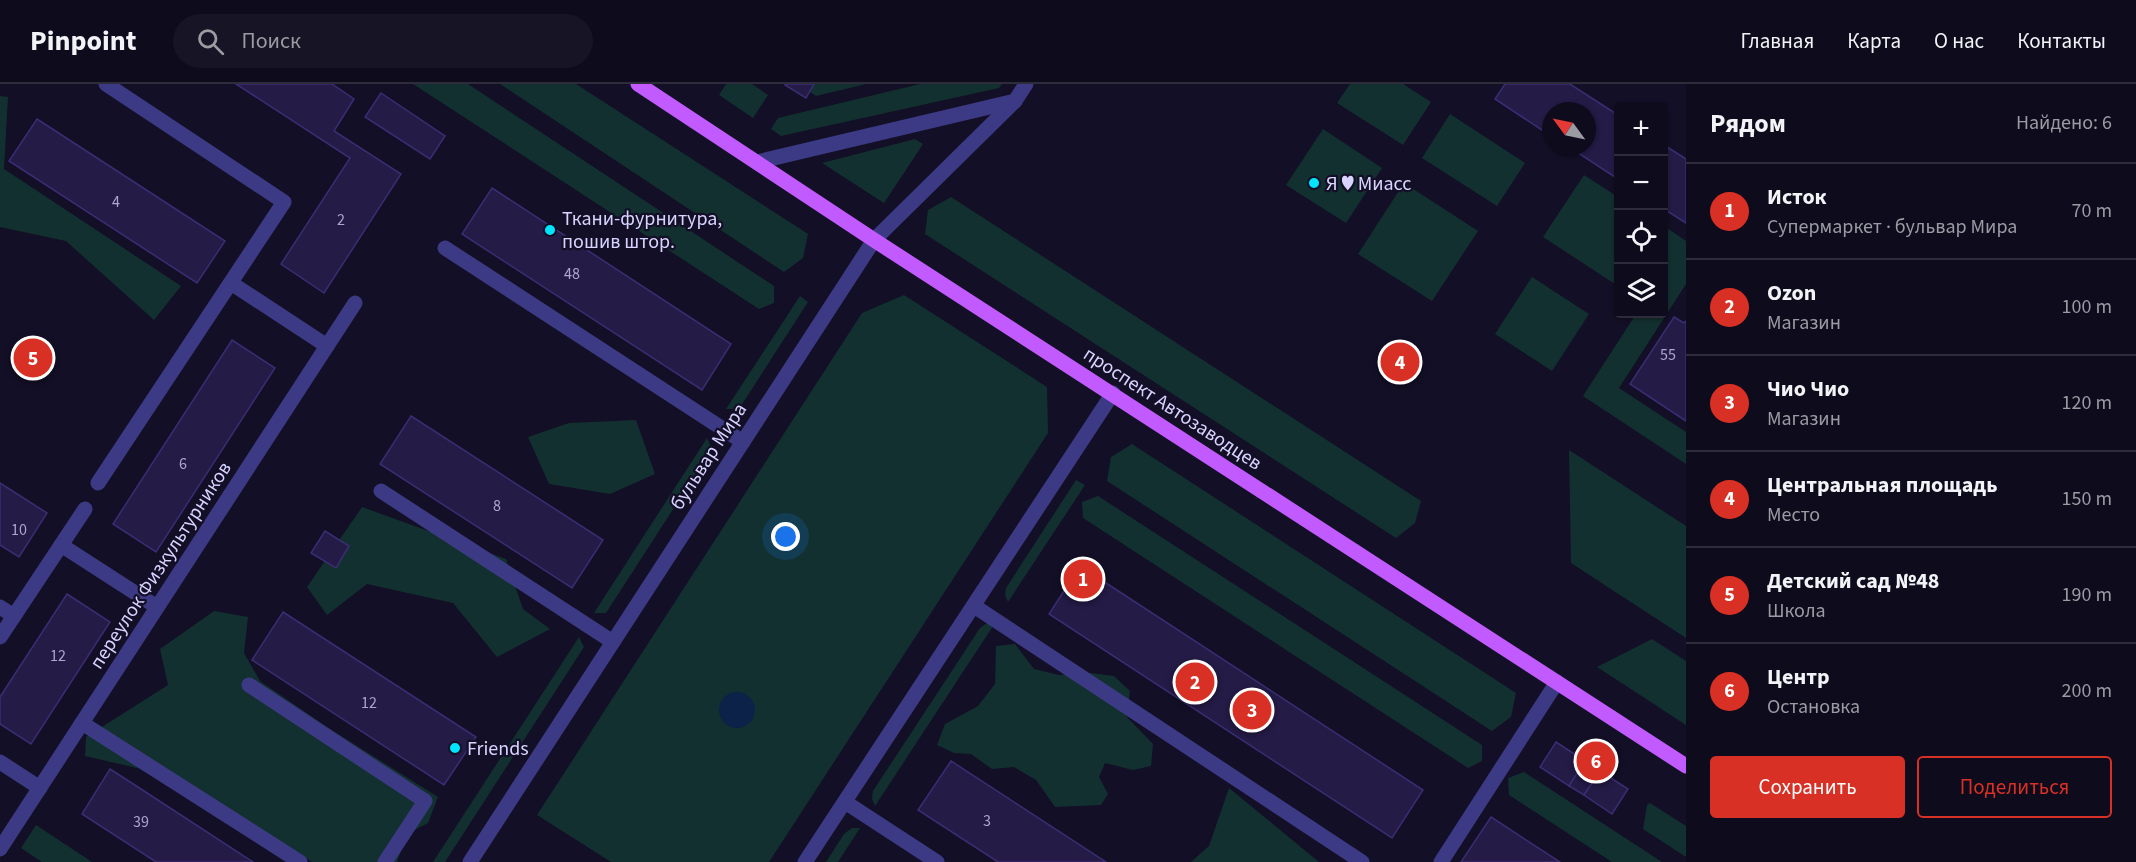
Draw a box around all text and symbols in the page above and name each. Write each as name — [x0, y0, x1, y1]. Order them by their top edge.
search box — [173, 14, 593, 68]
text: Pinpoint — [30, 21, 137, 61]
icon: search — [194, 25, 227, 58]
text: Поиск — [242, 25, 301, 57]
text: Главная — [1741, 26, 1814, 56]
text: Карта — [1847, 26, 1901, 56]
text: О нас — [1934, 26, 1984, 56]
text: Контакты — [2017, 26, 2106, 56]
north arrow — [1542, 102, 1596, 156]
map controls — [1614, 102, 1668, 318]
button: + — [1614, 102, 1668, 156]
text: Рядом — [1710, 105, 1786, 142]
text: Найдено: 6 — [2016, 109, 2112, 137]
button: − — [1614, 156, 1668, 210]
place label: Я ♥ Миасс — [1326, 170, 1411, 198]
marker: Я ♥ Миасс — [1307, 176, 1321, 190]
text: Исток — [1767, 181, 1827, 213]
house number: 4 — [112, 191, 120, 213]
text: 1 — [1724, 197, 1735, 225]
text: 70 m — [2072, 197, 2112, 225]
place label: Ткани-фурнитура, пошив штор. — [562, 205, 722, 256]
house number: 2 — [337, 209, 345, 231]
button: locate — [1614, 210, 1668, 264]
text: Супермаркет · бульвар Мира — [1767, 213, 2017, 241]
marker: Ткани-фурнитура, пошив штор. — [543, 223, 557, 237]
house number: 48 — [564, 263, 580, 285]
button: layers — [1614, 264, 1668, 318]
text: Ozon — [1767, 277, 1816, 309]
text: 2 — [1724, 293, 1735, 321]
text: 100 m — [2062, 293, 2112, 321]
text: Магазин — [1767, 309, 1841, 337]
pin: 5 — [14, 336, 52, 380]
street label: проспект Автозаводцев — [1078, 340, 1267, 477]
pin: 4 — [1380, 340, 1420, 384]
house number: 55 — [1660, 344, 1676, 366]
text: Чио Чио — [1767, 373, 1849, 405]
text: 3 — [1724, 389, 1735, 417]
text: 120 m — [2062, 389, 2112, 417]
street label: бульвар Мира — [664, 398, 754, 516]
text: Магазин — [1767, 405, 1841, 433]
house number: 6 — [179, 453, 187, 475]
street label: переулок Физкультурников — [83, 456, 239, 675]
text: Центральная площадь — [1767, 469, 1998, 501]
text: 4 — [1724, 485, 1735, 513]
text: 150 m — [2062, 485, 2112, 513]
house number: 8 — [493, 495, 501, 517]
text: Место — [1767, 501, 1820, 529]
house number: 10 — [11, 519, 27, 541]
your location — [771, 522, 800, 551]
pin: 1 — [1064, 556, 1102, 602]
text: Детский сад №48 — [1767, 565, 1940, 597]
text: 5 — [1724, 581, 1735, 609]
text: 190 m — [2062, 581, 2112, 609]
text: Школа — [1767, 597, 1826, 625]
house number: 12 — [50, 645, 66, 667]
pin: 2 — [1176, 660, 1214, 704]
text: Центр — [1767, 661, 1830, 693]
text: 6 — [1724, 677, 1735, 705]
text: 200 m — [2062, 677, 2112, 705]
pin: 3 — [1232, 688, 1272, 732]
house number: 12 — [361, 692, 377, 714]
text: Остановка — [1767, 693, 1860, 721]
place label: Friends — [467, 735, 529, 763]
pin: 6 — [1576, 738, 1616, 784]
marker: Friends — [448, 741, 462, 755]
button: Сохранить — [1710, 756, 1905, 818]
button: Поделиться — [1917, 756, 2112, 818]
house number: 3 — [983, 810, 991, 832]
house number: 39 — [133, 811, 149, 833]

